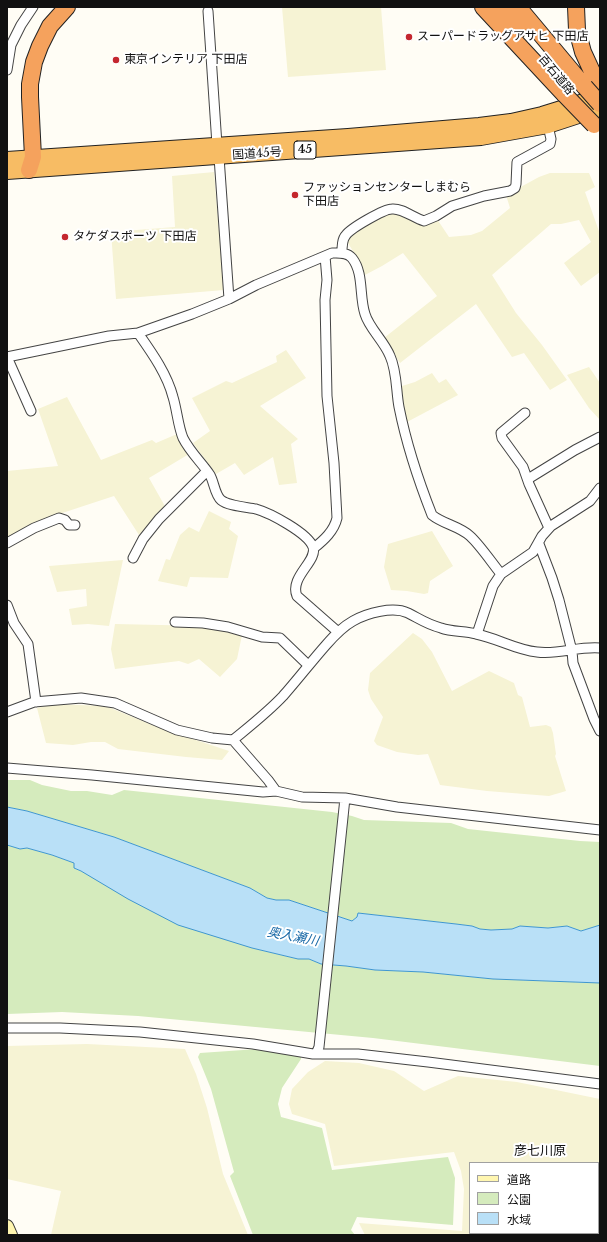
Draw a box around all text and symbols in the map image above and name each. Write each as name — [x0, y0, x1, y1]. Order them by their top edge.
place label: スーパードラッグアサヒ 下田店 — [417, 30, 588, 44]
marker: スーパードラッグアサヒ 下田店 — [404, 32, 414, 42]
street label: 百石道路 — [535, 52, 577, 98]
place label: 東京インテリア 下田店 — [124, 53, 247, 67]
marker: 東京インテリア 下田店 — [111, 55, 121, 65]
road number: 45 — [294, 141, 316, 159]
street label: 国道45号 — [232, 145, 282, 163]
place label: ファッションセンターしまむら 下田店 — [303, 181, 471, 209]
marker: ファッションセンターしまむら 下田店 — [290, 190, 300, 200]
place label: タケダスポーツ 下田店 — [73, 230, 196, 244]
marker: タケダスポーツ 下田店 — [60, 232, 70, 242]
water label: 奥入瀬川 — [266, 924, 320, 950]
district label: 彦七川原 — [514, 1143, 566, 1159]
legend — [469, 1162, 599, 1234]
text: 道路 — [507, 1172, 531, 1187]
text: 公園 — [507, 1192, 531, 1207]
text: 水域 — [507, 1212, 531, 1227]

